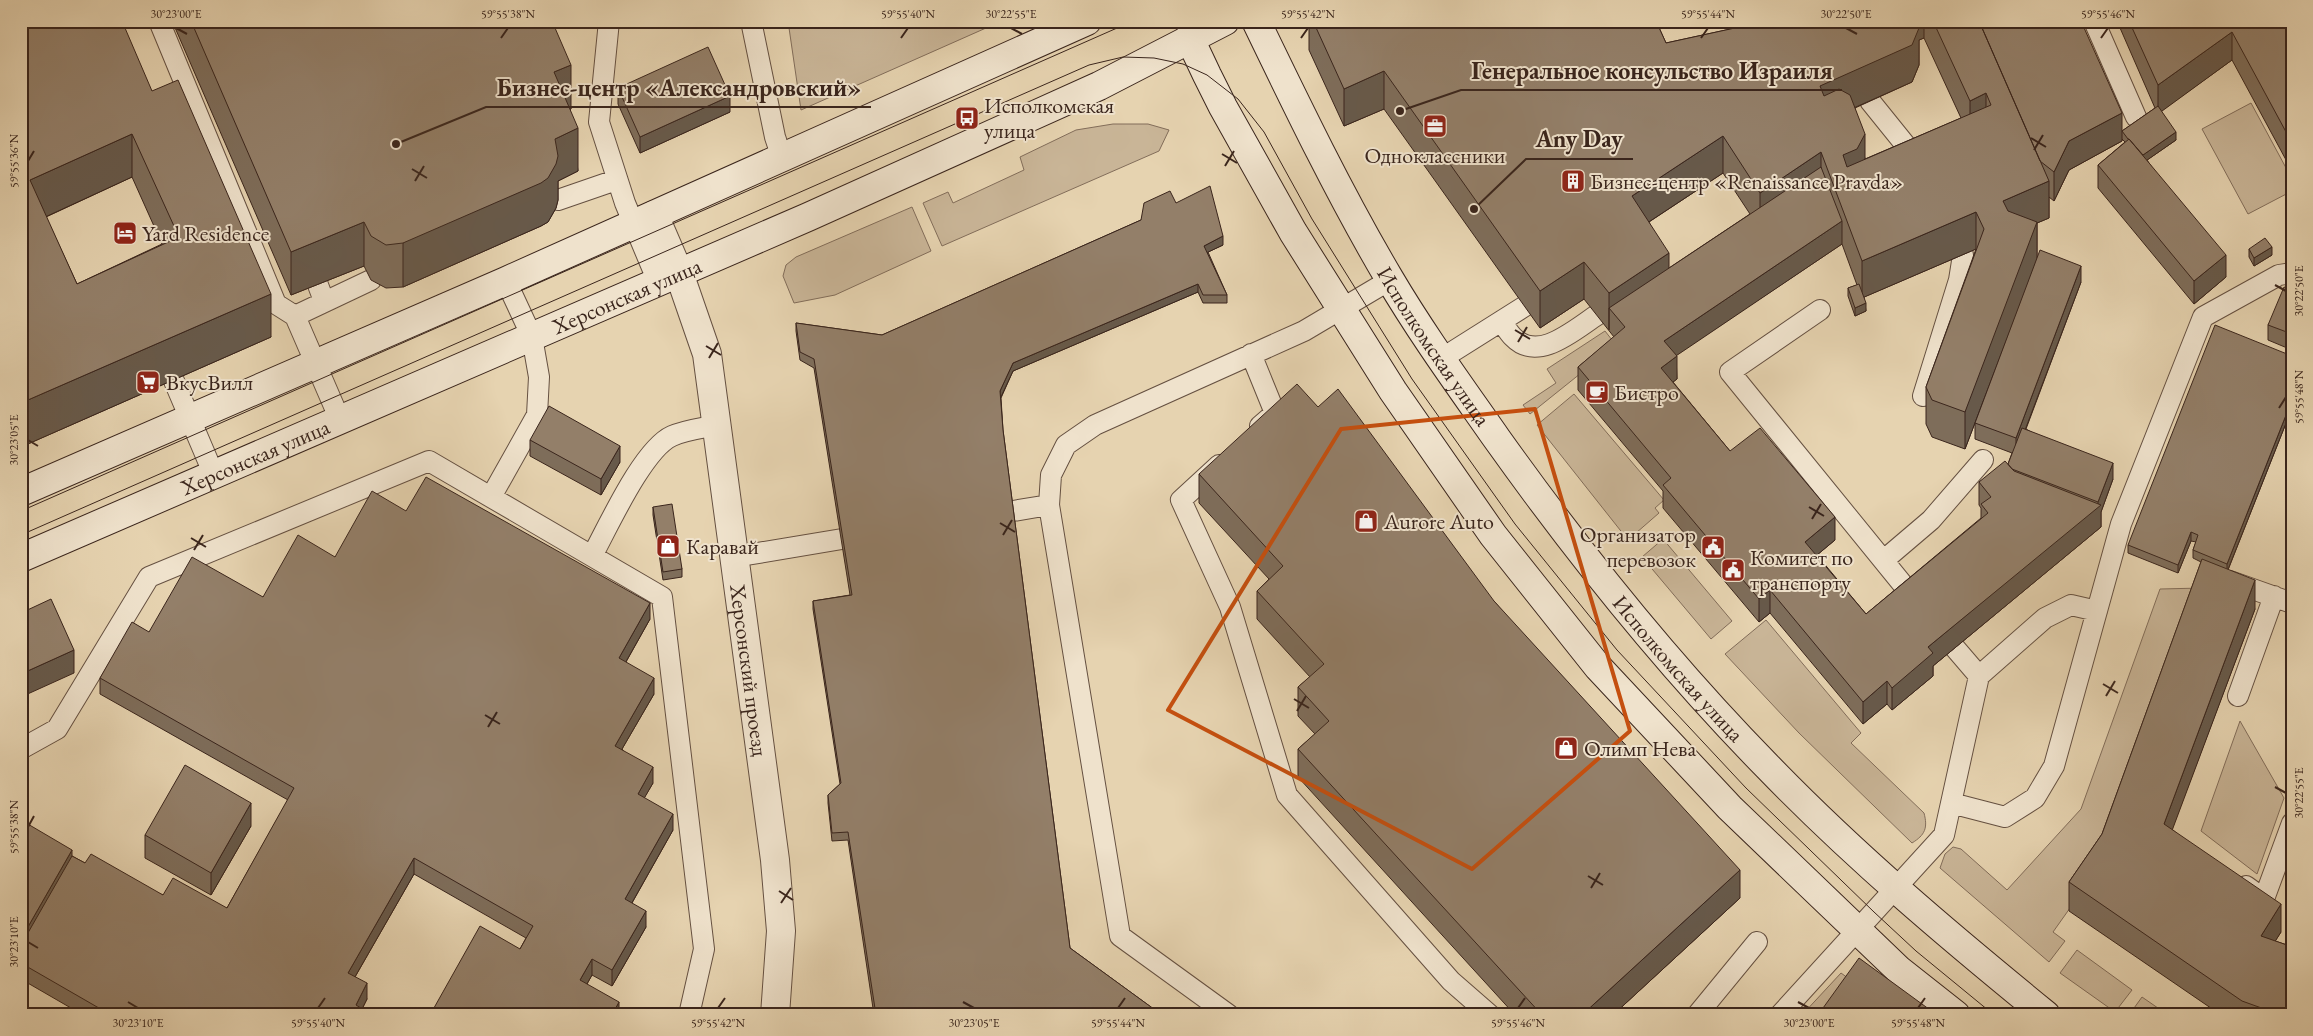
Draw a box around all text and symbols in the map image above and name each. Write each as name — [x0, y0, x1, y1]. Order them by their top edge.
text: 30°23'00"E — [150, 6, 202, 22]
text: 59°55'38"N — [481, 6, 535, 22]
text: 59°55'40"N — [881, 6, 935, 22]
text: 30°22'55"E — [985, 6, 1037, 22]
text: 59°55'42"N — [1281, 6, 1335, 22]
text: 59°55'44"N — [1681, 6, 1735, 22]
text: 30°22'50"E — [1820, 6, 1872, 22]
text: 59°55'46"N — [2081, 6, 2135, 22]
callout: Генеральное консульство Израиля — [1461, 51, 1842, 90]
text: Генеральное консульство Израиля — [1471, 55, 1833, 87]
callout: Бизнес-центр «Александровский» — [486, 68, 871, 107]
text: Бизнес-центр «Александровский» — [497, 72, 861, 103]
place label: Исполкомская улица — [984, 91, 1114, 145]
bus stop icon: Исполкомская улица — [954, 105, 980, 131]
office icon: Одноклассники — [1422, 113, 1448, 139]
callout: Any Day — [1526, 120, 1633, 159]
text: Any Day — [1534, 123, 1623, 155]
text: 59°55'36"N — [6, 134, 22, 188]
place label: Одноклассники — [1365, 141, 1506, 170]
place label: Бизнес-центр «Renaissance Pravda» — [1590, 167, 1903, 196]
building icon: Бизнес-центр «Renaissance Pravda» — [1560, 168, 1586, 194]
place label: Yard Residence — [142, 219, 270, 248]
hotel icon: Yard Residence — [112, 220, 138, 246]
street label: Херсонская улица — [547, 251, 706, 342]
street label: Исполкомская улица — [1370, 261, 1497, 432]
text: 30°22'50"E — [2291, 265, 2307, 317]
place label: ВкусВилл — [166, 368, 254, 397]
supermarket icon: ВкусВилл — [135, 369, 161, 395]
text: 59°55'48"N — [2291, 370, 2307, 424]
place label: Бистро — [1614, 378, 1679, 407]
cafe icon: Бистро — [1584, 379, 1610, 405]
street label: Херсонская улица — [175, 412, 334, 503]
text: 30°23'05"E — [6, 414, 22, 466]
place label: Aurore Auto — [1383, 507, 1494, 536]
shop icon: Aurore Auto — [1353, 508, 1379, 534]
place label: Организатор перевозок — [1580, 520, 1696, 574]
place label: Каравай — [686, 532, 759, 561]
shop icon: Каравай — [655, 533, 681, 559]
public building icon: Организатор перевозок — [1700, 534, 1726, 560]
place label: Комитет по транспорту — [1750, 543, 1853, 597]
public building icon: Комитет по транспорту — [1720, 557, 1746, 583]
street label: Херсонский проезд — [723, 582, 775, 758]
street label: Исполкомская улица — [1606, 589, 1750, 748]
place label: Олимп Нева — [1584, 734, 1696, 763]
shop icon: Олимп Нева — [1553, 735, 1579, 761]
text: 30°22'55"E — [2291, 767, 2307, 819]
text: 59°55'38"N — [6, 800, 22, 854]
text: 30°23'10"E — [6, 916, 22, 968]
text: 30°23'10"E — [112, 1015, 164, 1031]
text: 59°55'40"N — [291, 1015, 345, 1031]
text: 59°55'42"N — [691, 1015, 745, 1031]
text: 30°23'05"E — [948, 1015, 1000, 1031]
text: 59°55'44"N — [1091, 1015, 1145, 1031]
text: 59°55'46"N — [1491, 1015, 1545, 1031]
text: 30°23'00"E — [1783, 1015, 1835, 1031]
text: 59°55'48"N — [1891, 1015, 1945, 1031]

